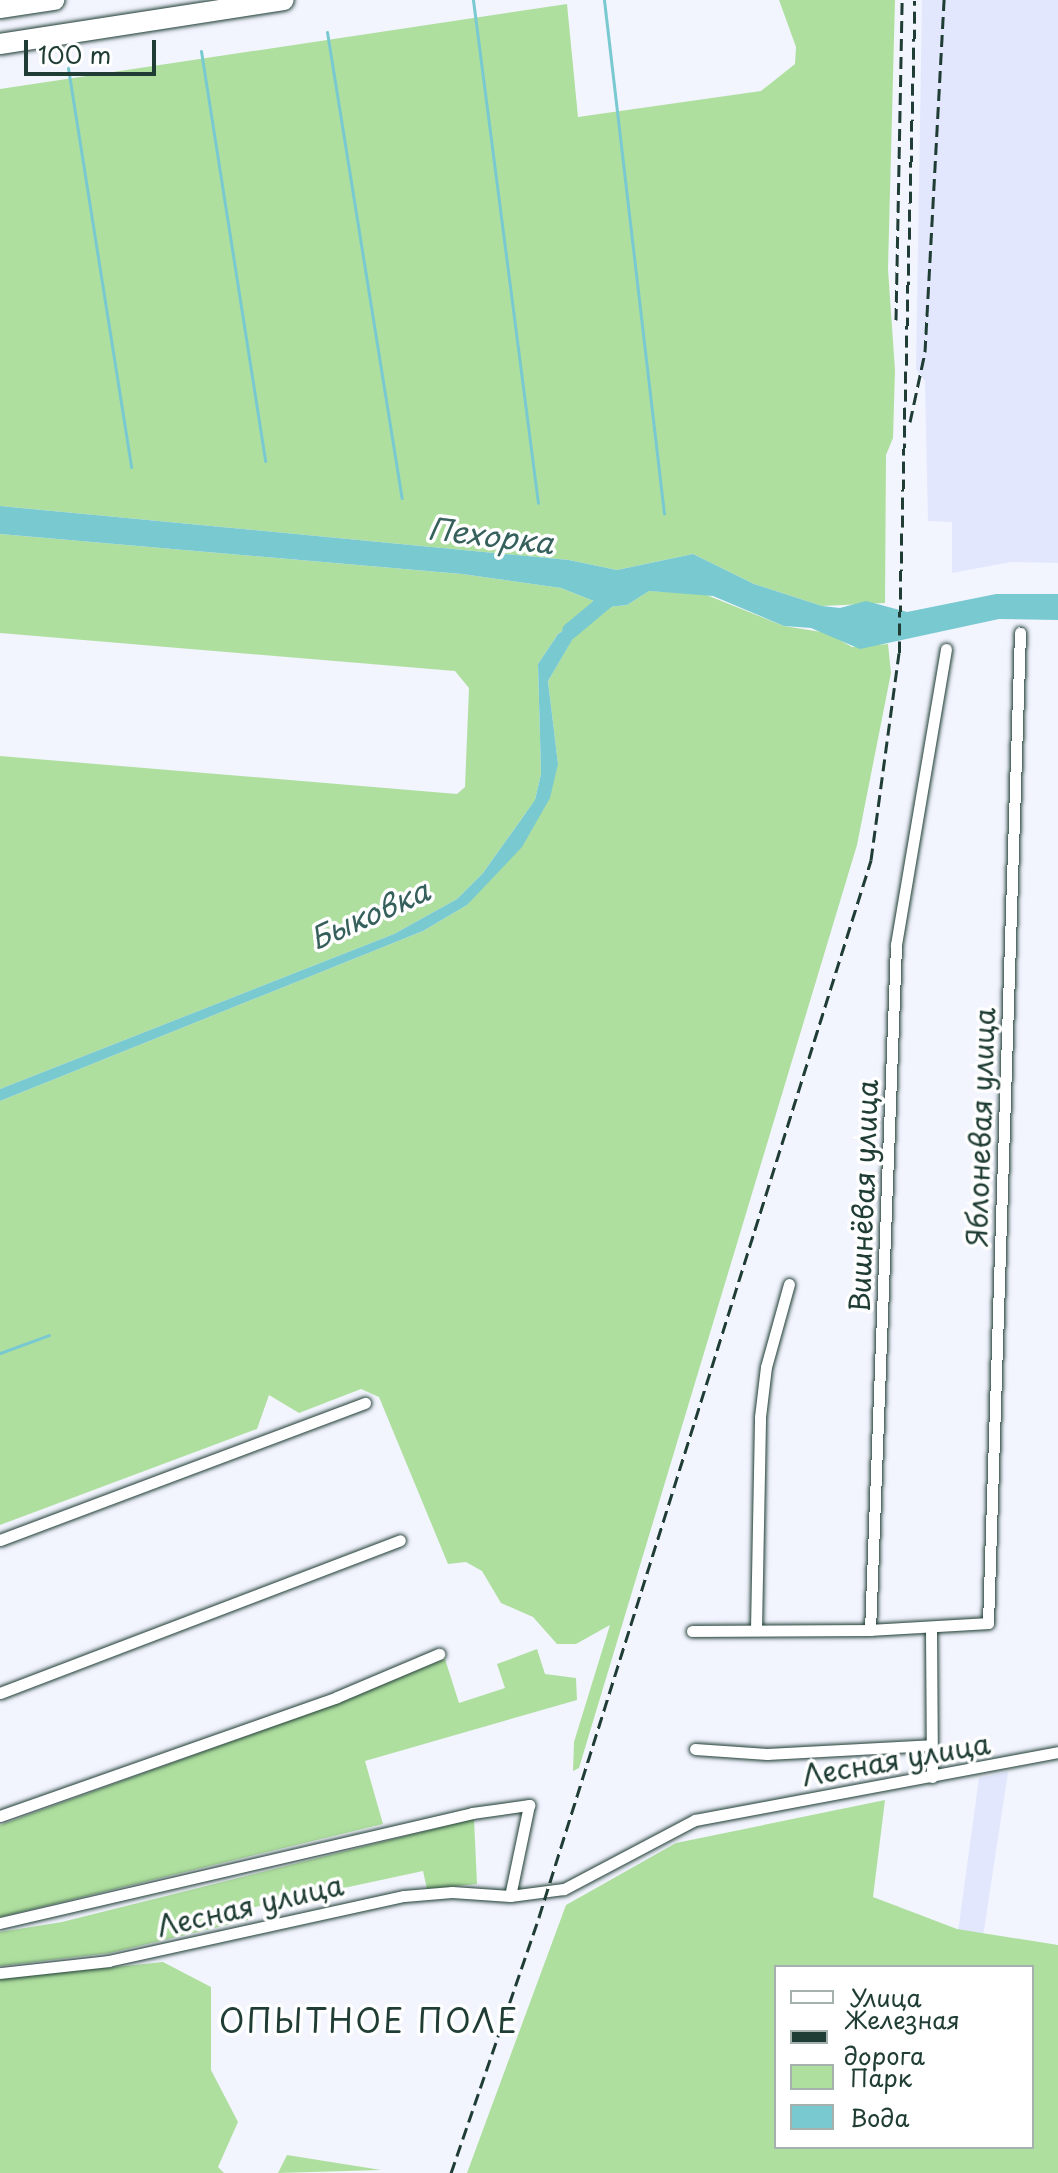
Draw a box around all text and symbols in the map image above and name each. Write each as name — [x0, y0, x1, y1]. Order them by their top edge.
scale bar — [28, 24, 160, 74]
text: 100 m — [38, 36, 111, 72]
water label: Пехорка — [426, 509, 556, 561]
water label: Быковка — [303, 872, 435, 956]
street label: Яблоневая улица — [959, 1006, 1001, 1248]
street label: Вишнёвая улица — [842, 1078, 884, 1314]
street label: Лесная улица — [799, 1726, 993, 1792]
street label: Лесная улица — [153, 1867, 347, 1943]
legend — [774, 1965, 1034, 2149]
text: Улица — [850, 1979, 922, 2015]
district label: ОПЫТНОЕ ПОЛЕ — [219, 2001, 519, 2039]
text: Железная дорога — [844, 2001, 960, 2073]
text: Парк — [850, 2059, 912, 2095]
text: Вода — [850, 2099, 909, 2135]

